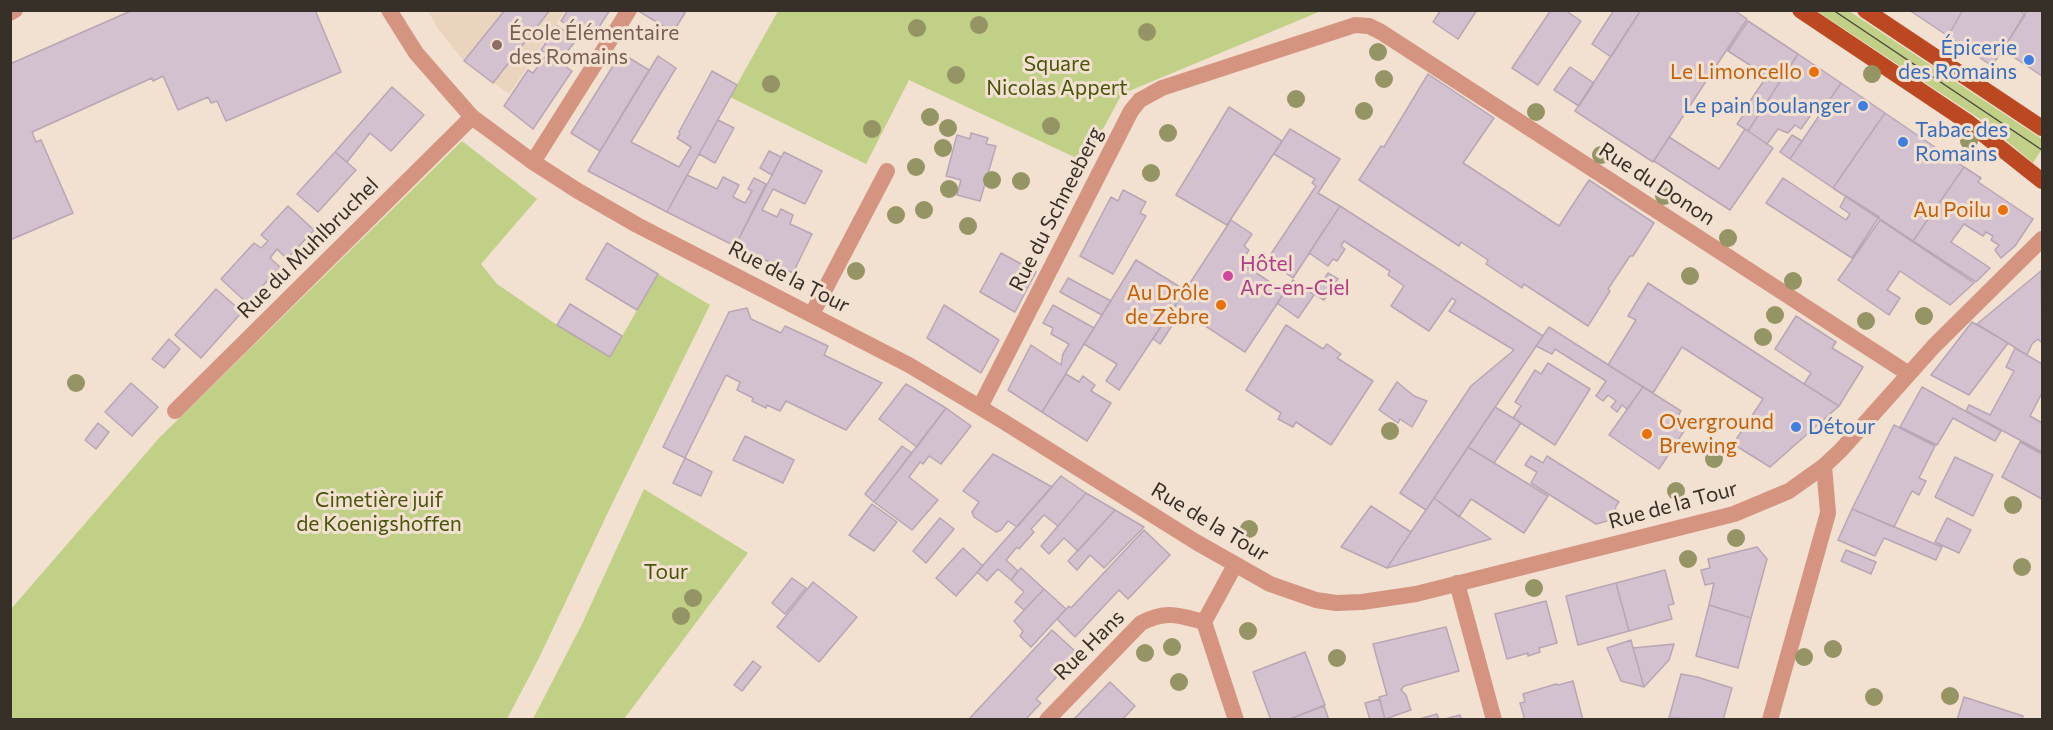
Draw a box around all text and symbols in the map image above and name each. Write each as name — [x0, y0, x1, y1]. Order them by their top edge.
place label: École Élémentaire des Romains — [509, 20, 679, 70]
place label: Épicerie des Romains — [1898, 35, 2017, 85]
marker: École Élémentaire des Romains — [490, 38, 504, 52]
park label: Square Nicolas Appert — [986, 51, 1128, 101]
marker: Épicerie des Romains — [2022, 53, 2036, 67]
place label: Le Limoncello — [1670, 59, 1802, 85]
marker: Le Limoncello — [1807, 65, 1821, 79]
place label: Le pain boulanger — [1683, 93, 1851, 119]
marker: Le pain boulanger — [1856, 99, 1870, 113]
place label: Tabac des Romains — [1915, 117, 2008, 167]
street label: Rue du Schneeberg — [1004, 123, 1108, 295]
marker: Tabac des Romains — [1896, 135, 1910, 149]
street label: Rue du Donon — [1594, 137, 1720, 231]
street label: Rue du Muhlbruchel — [232, 172, 384, 324]
place label: Au Poilu — [1913, 197, 1991, 223]
marker: Au Poilu — [1996, 203, 2010, 217]
street label: Rue de la Tour — [724, 236, 854, 318]
place label: Hôtel Arc-en-Ciel — [1240, 251, 1350, 301]
marker: Hôtel Arc-en-Ciel — [1221, 269, 1235, 283]
place label: Au Drôle de Zèbre — [1125, 280, 1209, 330]
marker: Au Drôle de Zèbre — [1214, 298, 1228, 312]
place label: Overground Brewing — [1659, 409, 1774, 459]
place label: Détour — [1808, 414, 1876, 440]
marker: Détour — [1789, 420, 1803, 434]
marker: Overground Brewing — [1640, 427, 1654, 441]
street label: Rue de la Tour — [1606, 476, 1740, 534]
street label: Rue de la Tour — [1147, 477, 1273, 567]
park label: Cimetière juif de Koenigshoffen — [296, 487, 462, 537]
park label: Tour — [644, 559, 688, 585]
street label: Rue Hans — [1049, 605, 1129, 685]

